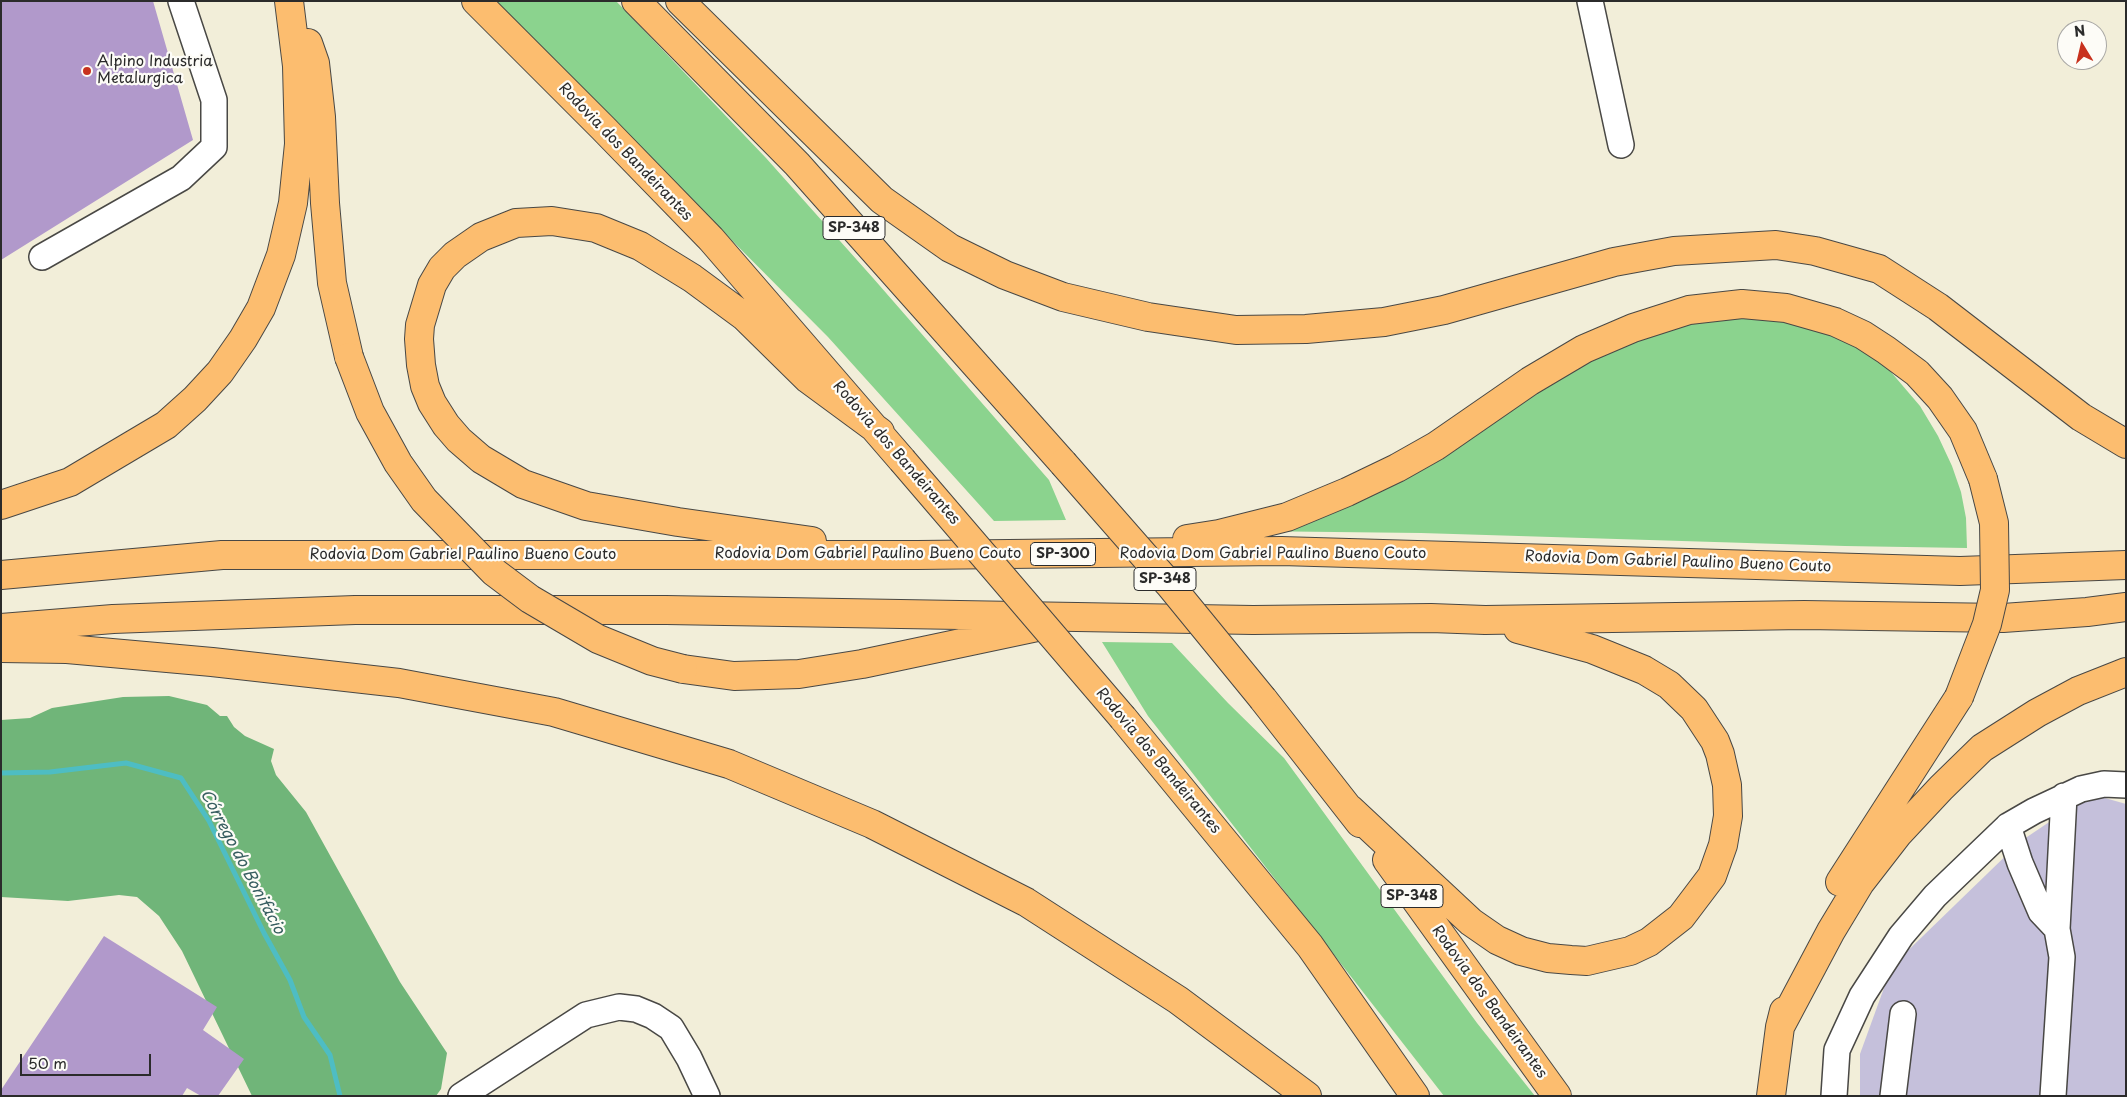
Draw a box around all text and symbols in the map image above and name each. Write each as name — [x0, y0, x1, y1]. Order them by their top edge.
text: N — [2073, 19, 2087, 42]
north arrow — [2057, 20, 2107, 70]
place label: Alpino Industria Metalurgica — [97, 53, 213, 88]
marker: Alpino Industria Metalurgica — [81, 65, 93, 77]
street label: Rodovia dos Bandeirantes — [554, 79, 696, 225]
road number: SP-348 — [823, 217, 885, 240]
street label: Rodovia dos Bandeirantes — [829, 377, 963, 529]
road number: SP-300 — [1030, 542, 1096, 566]
street label: Rodovia Dom Gabriel Paulino Bueno Couto — [715, 545, 1021, 563]
street label: Rodovia Dom Gabriel Paulino Bueno Couto — [1120, 545, 1426, 563]
street label: Rodovia Dom Gabriel Paulino Bueno Couto — [310, 546, 616, 564]
street label: Rodovia Dom Gabriel Paulino Bueno Couto — [1524, 548, 1832, 576]
road number: SP-348 — [1134, 568, 1196, 590]
street label: Rodovia dos Bandeirantes — [1092, 685, 1224, 837]
water label: Córrego do Bonifácio — [196, 786, 288, 938]
road number: SP-348 — [1381, 884, 1443, 908]
street label: Rodovia dos Bandeirantes — [1427, 922, 1551, 1082]
scale bar — [22, 1044, 154, 1076]
text: 50 m — [28, 1051, 67, 1074]

